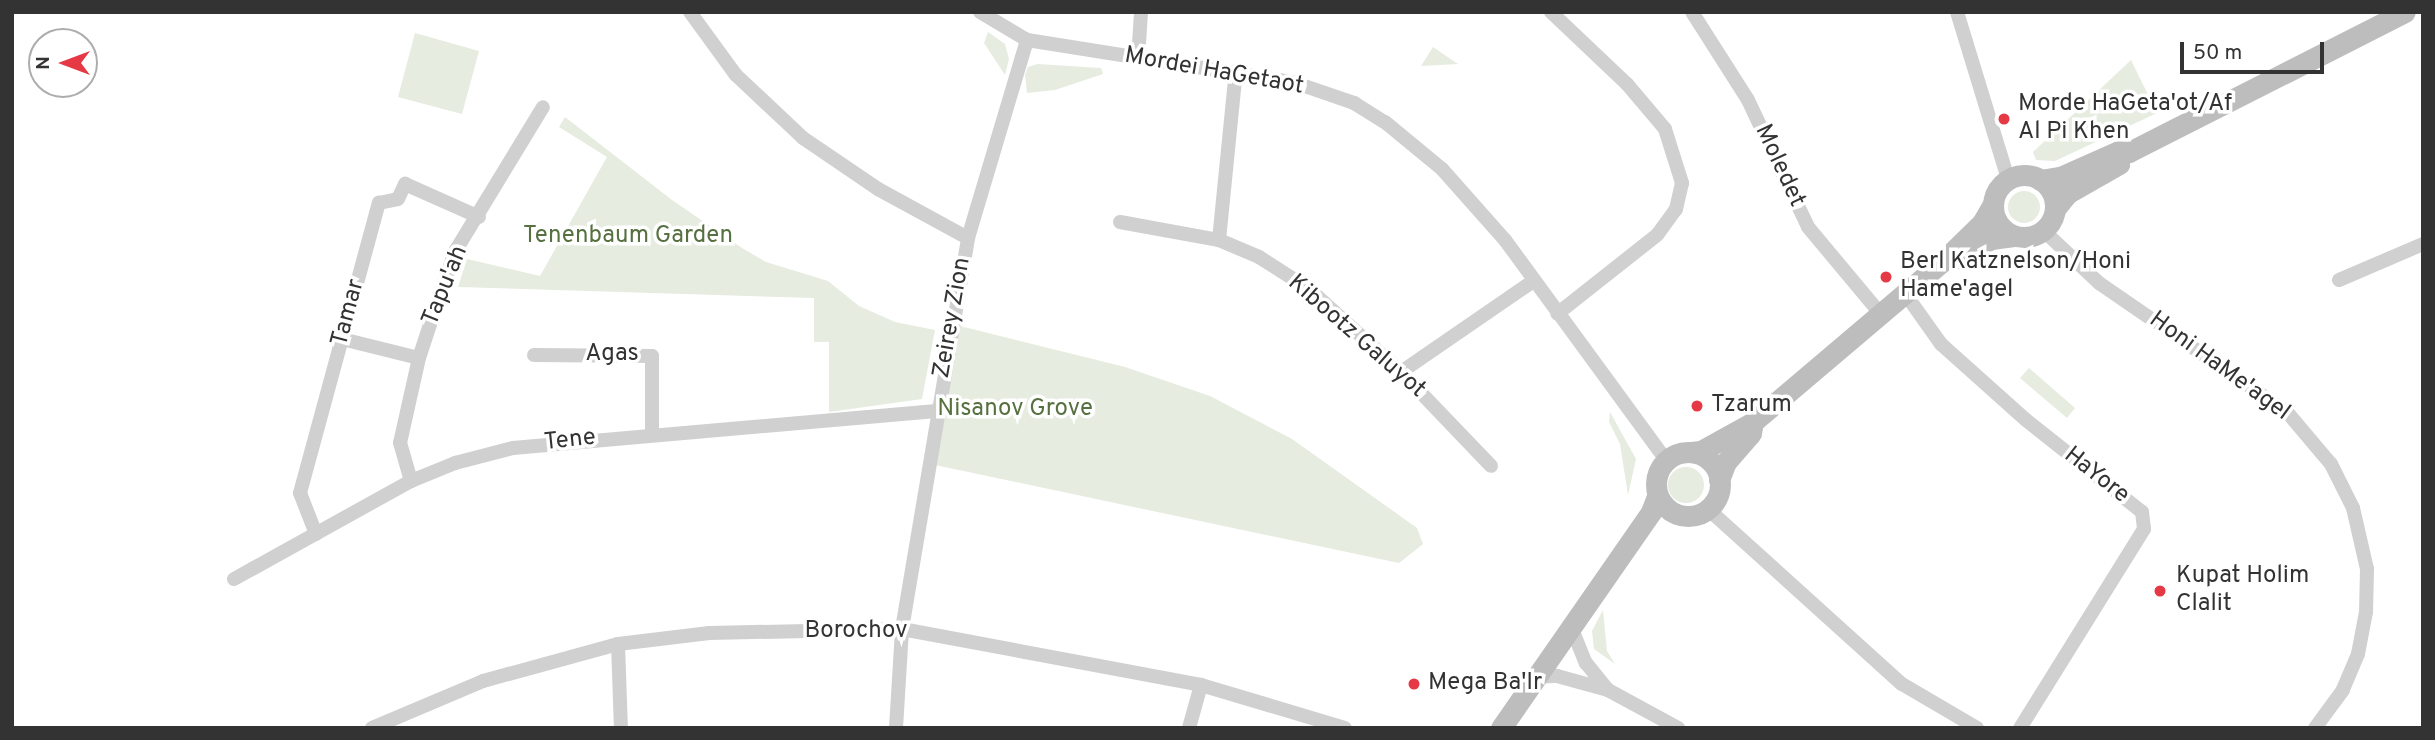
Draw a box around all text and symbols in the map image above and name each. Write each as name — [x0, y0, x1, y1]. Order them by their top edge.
north arrow — [28, 28, 98, 98]
scale bar — [2183, 28, 2326, 72]
text: 50 m — [2193, 40, 2242, 67]
street label: Mordei HaGetaot — [1122, 42, 1306, 102]
text: N — [32, 56, 56, 70]
place label: Morde HaGeta'ot/Af Al Pi Khen — [2018, 91, 2232, 147]
marker: Morde HaGeta'ot/Af Al Pi Khen — [1996, 111, 2012, 127]
street label: Moledet — [1747, 120, 1811, 212]
park label: Tenenbaum Garden — [523, 223, 733, 251]
street label: Tapu'ah — [417, 242, 475, 330]
place label: Berl Katznelson/Honi Hame'agel — [1900, 249, 2131, 305]
street label: Zeirey Zion — [928, 255, 978, 381]
street label: Kibootz Galuyot — [1281, 269, 1431, 405]
marker: Berl Katznelson/Honi Hame'agel — [1878, 269, 1894, 285]
street label: Tamar — [326, 276, 372, 350]
street label: Honi HaMe'agel — [2143, 306, 2295, 428]
street label: Agas — [585, 341, 639, 369]
place label: Tzarum — [1711, 392, 1792, 420]
park label: Nisanov Grove — [937, 396, 1093, 424]
marker: Tzarum — [1689, 398, 1705, 414]
street label: Tene — [543, 424, 597, 458]
street label: HaYore — [2057, 441, 2135, 511]
place label: Kupat Holim Clalit — [2176, 563, 2309, 619]
marker: Kupat Holim Clalit — [2150, 581, 2170, 601]
street label: Borochov — [804, 618, 908, 646]
place label: Mega Ba'Ir — [1428, 670, 1542, 698]
marker: Mega Ba'Ir — [1406, 676, 1422, 692]

